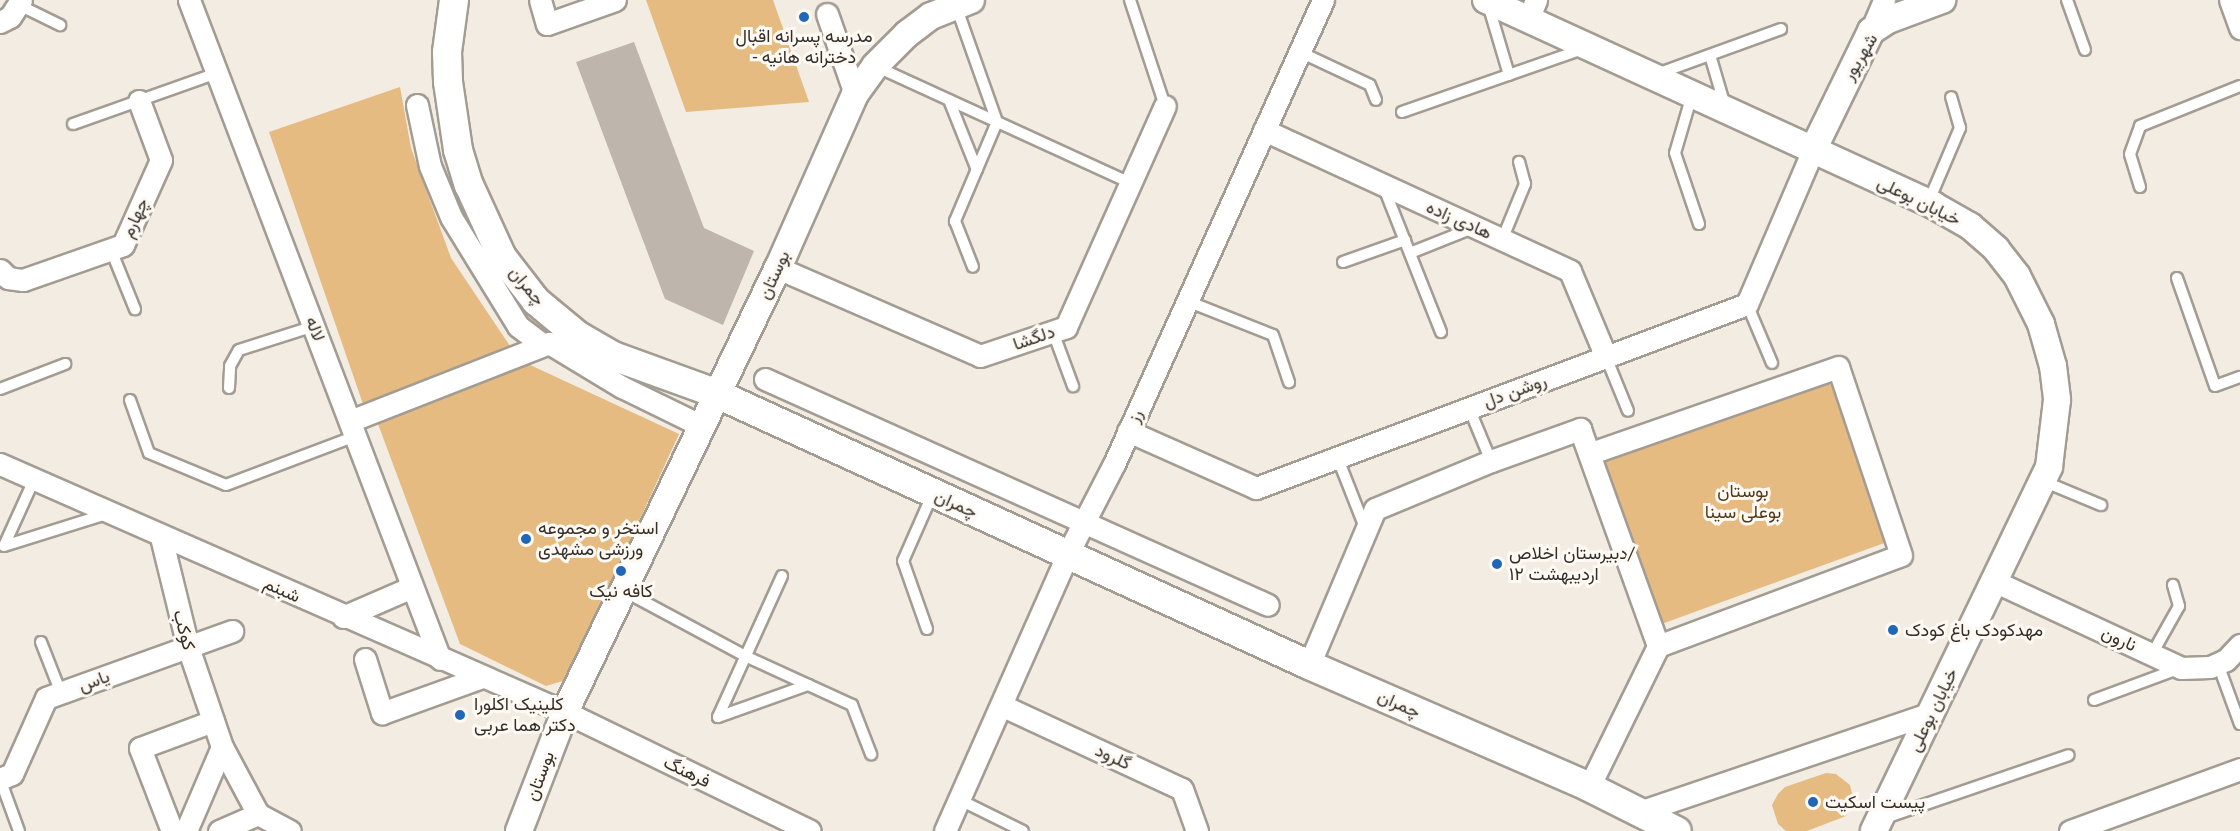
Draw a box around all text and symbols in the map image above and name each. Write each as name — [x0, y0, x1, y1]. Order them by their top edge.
marker: مدرسه پسرانه اقبال - دخترانه هانیه — [797, 10, 811, 24]
place label: مدرسه پسرانه اقبال - دخترانه هانیه — [735, 26, 873, 68]
street label: شهریور — [1838, 30, 1882, 84]
street label: خیابان بوعلی — [1874, 171, 1964, 231]
street label: چهارم — [117, 195, 153, 241]
street label: هادی زاده — [1423, 196, 1495, 244]
street label: بوستان — [753, 247, 795, 303]
street label: چمران — [504, 262, 550, 310]
street label: لاله — [300, 314, 330, 344]
street label: دلگشا — [1010, 321, 1058, 355]
street label: روشن دل — [1480, 370, 1550, 412]
street label: رز — [1123, 406, 1147, 426]
park label: بوستان بوعلی سینا — [1705, 481, 1781, 524]
street label: چمران — [931, 485, 981, 523]
place label: استخر و مجموعه ورزشی مشهدی — [538, 518, 659, 560]
marker: استخر و مجموعه ورزشی مشهدی — [519, 532, 533, 546]
place label: دبیرستان اخلاص/ ۱۲ اردیبهشت — [1509, 543, 1634, 586]
marker: دبیرستان اخلاص/ ۱۲ اردیبهشت — [1490, 557, 1504, 571]
marker: کافه نیک — [614, 564, 628, 578]
street label: شبنم — [260, 572, 304, 608]
place label: کافه نیک — [589, 580, 653, 602]
street label: کوکب — [168, 608, 200, 652]
place label: مهدکودک باغ کودک — [1905, 619, 2043, 641]
street label: نارون — [2098, 622, 2140, 656]
marker: مهدکودک باغ کودک — [1886, 623, 1900, 637]
street label: یاس — [75, 665, 113, 697]
street label: خیابان بوعلی — [1903, 665, 1963, 755]
street label: چمران — [1374, 685, 1424, 723]
place label: کلینیک اکلورا دکتر هما عربی — [474, 694, 576, 736]
marker: کلینیک اکلورا دکتر هما عربی — [451, 706, 469, 724]
street label: گلرود — [1092, 739, 1134, 775]
street label: بوستان — [521, 748, 559, 804]
street label: فرهنگ — [660, 751, 714, 793]
place label: پیست اسکیت — [1825, 791, 1925, 813]
marker: پیست اسکیت — [1806, 795, 1820, 809]

